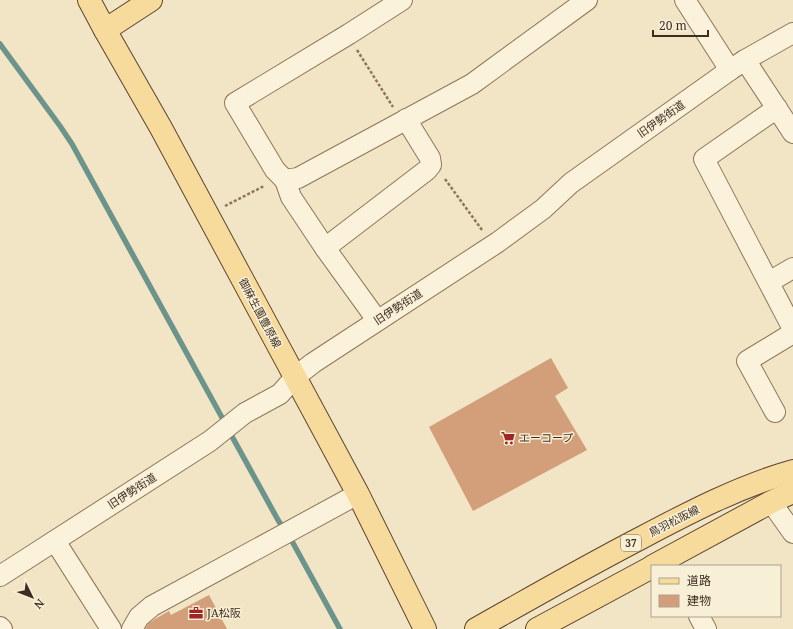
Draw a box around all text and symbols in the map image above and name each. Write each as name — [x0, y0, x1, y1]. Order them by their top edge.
scale bar — [653, 12, 708, 38]
text: 20 m — [659, 17, 687, 34]
street label: 旧伊勢街道 — [634, 97, 688, 141]
street label: 御麻生園豊原線 — [235, 274, 285, 350]
street label: 旧伊勢街道 — [371, 285, 425, 328]
supermarket icon: エーコープ — [500, 430, 516, 446]
place label: エーコープ — [519, 430, 573, 445]
street label: 旧伊勢街道 — [105, 469, 159, 512]
street label: 鳥羽松阪線 — [646, 501, 702, 540]
road number: 37 — [621, 535, 641, 551]
legend — [651, 565, 781, 617]
text: 道路 — [687, 572, 711, 589]
north arrow — [12, 577, 52, 617]
text: 建物 — [687, 592, 711, 609]
text: N — [31, 596, 48, 613]
office icon: JA松阪 — [188, 605, 204, 621]
place label: JA松阪 — [206, 605, 241, 620]

